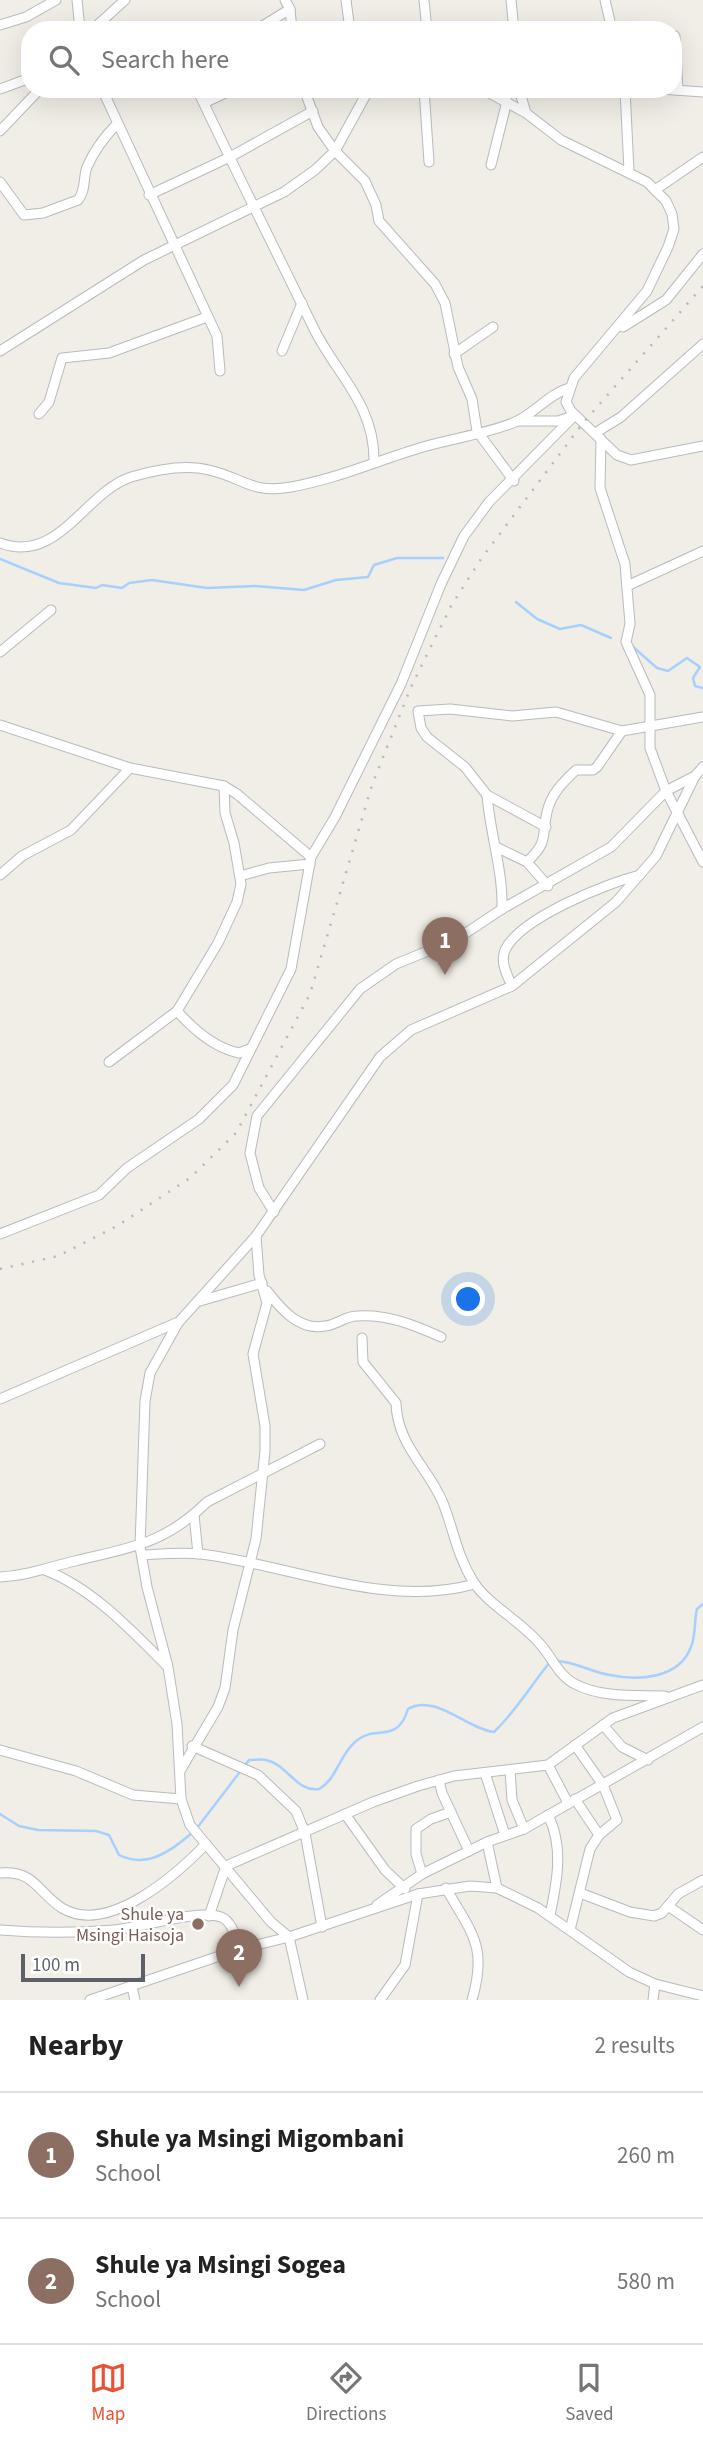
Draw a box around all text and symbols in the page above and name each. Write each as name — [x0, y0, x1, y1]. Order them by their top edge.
search box — [21, 21, 682, 98]
icon: search — [45, 41, 83, 79]
text: Search here — [101, 41, 229, 78]
pin: 1 — [422, 917, 468, 975]
your location — [451, 1282, 485, 1316]
place label: Shule ya Msingi Haisoja — [76, 1902, 184, 1948]
marker: Shule ya Msingi Haisoja — [190, 1916, 206, 1932]
pin: 2 — [216, 1929, 262, 1987]
scale bar — [21, 1951, 145, 1983]
text: 100 m — [32, 1952, 80, 1979]
text: Nearby — [28, 2024, 123, 2067]
text: 2 results — [595, 2029, 675, 2062]
text: Shule ya Msingi Migombani — [95, 2120, 404, 2157]
text: 1 — [45, 2139, 57, 2172]
text: 260 m — [617, 2139, 675, 2172]
text: School — [95, 2157, 161, 2190]
text: Shule ya Msingi Sogea — [95, 2246, 346, 2283]
text: 2 — [45, 2265, 57, 2298]
text: 580 m — [617, 2265, 675, 2298]
text: School — [95, 2283, 161, 2316]
tab: Map — [89, 2359, 127, 2428]
tab: Directions — [306, 2359, 386, 2428]
tab: Saved — [565, 2359, 614, 2428]

